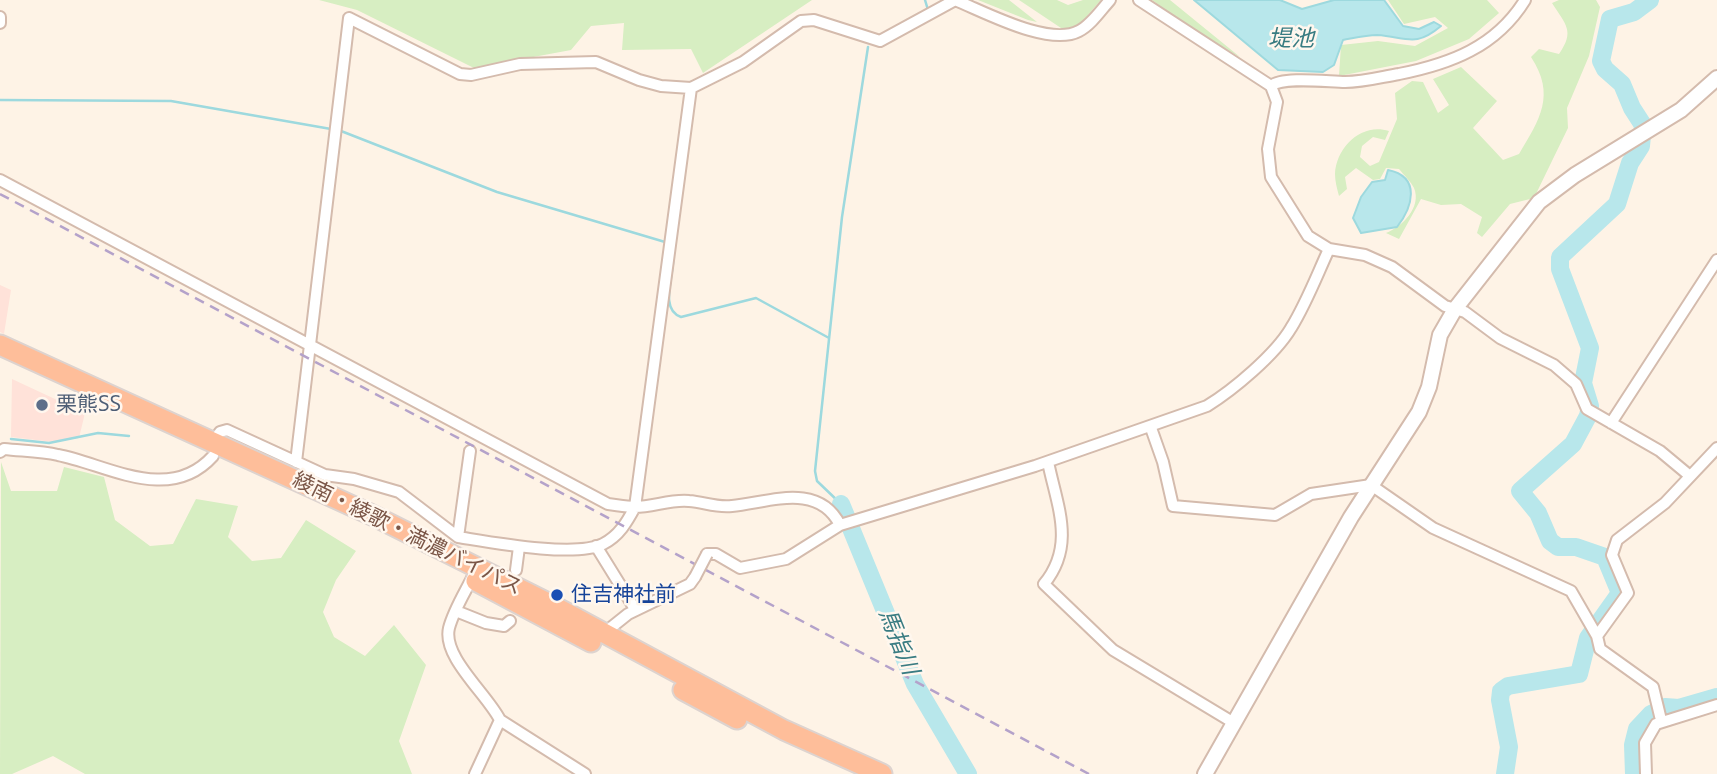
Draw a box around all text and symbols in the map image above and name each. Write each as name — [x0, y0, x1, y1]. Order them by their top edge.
water label: 堤池 — [1268, 25, 1314, 53]
place label: 栗熊SS — [56, 392, 121, 418]
marker: 栗熊SS — [34, 397, 50, 413]
street label: 綾南・綾歌・満濃バイパス — [288, 467, 526, 601]
place label: 住吉神社前 — [571, 582, 676, 608]
marker: 住吉神社前 — [549, 587, 565, 603]
water label: 馬指川 — [872, 605, 924, 679]

